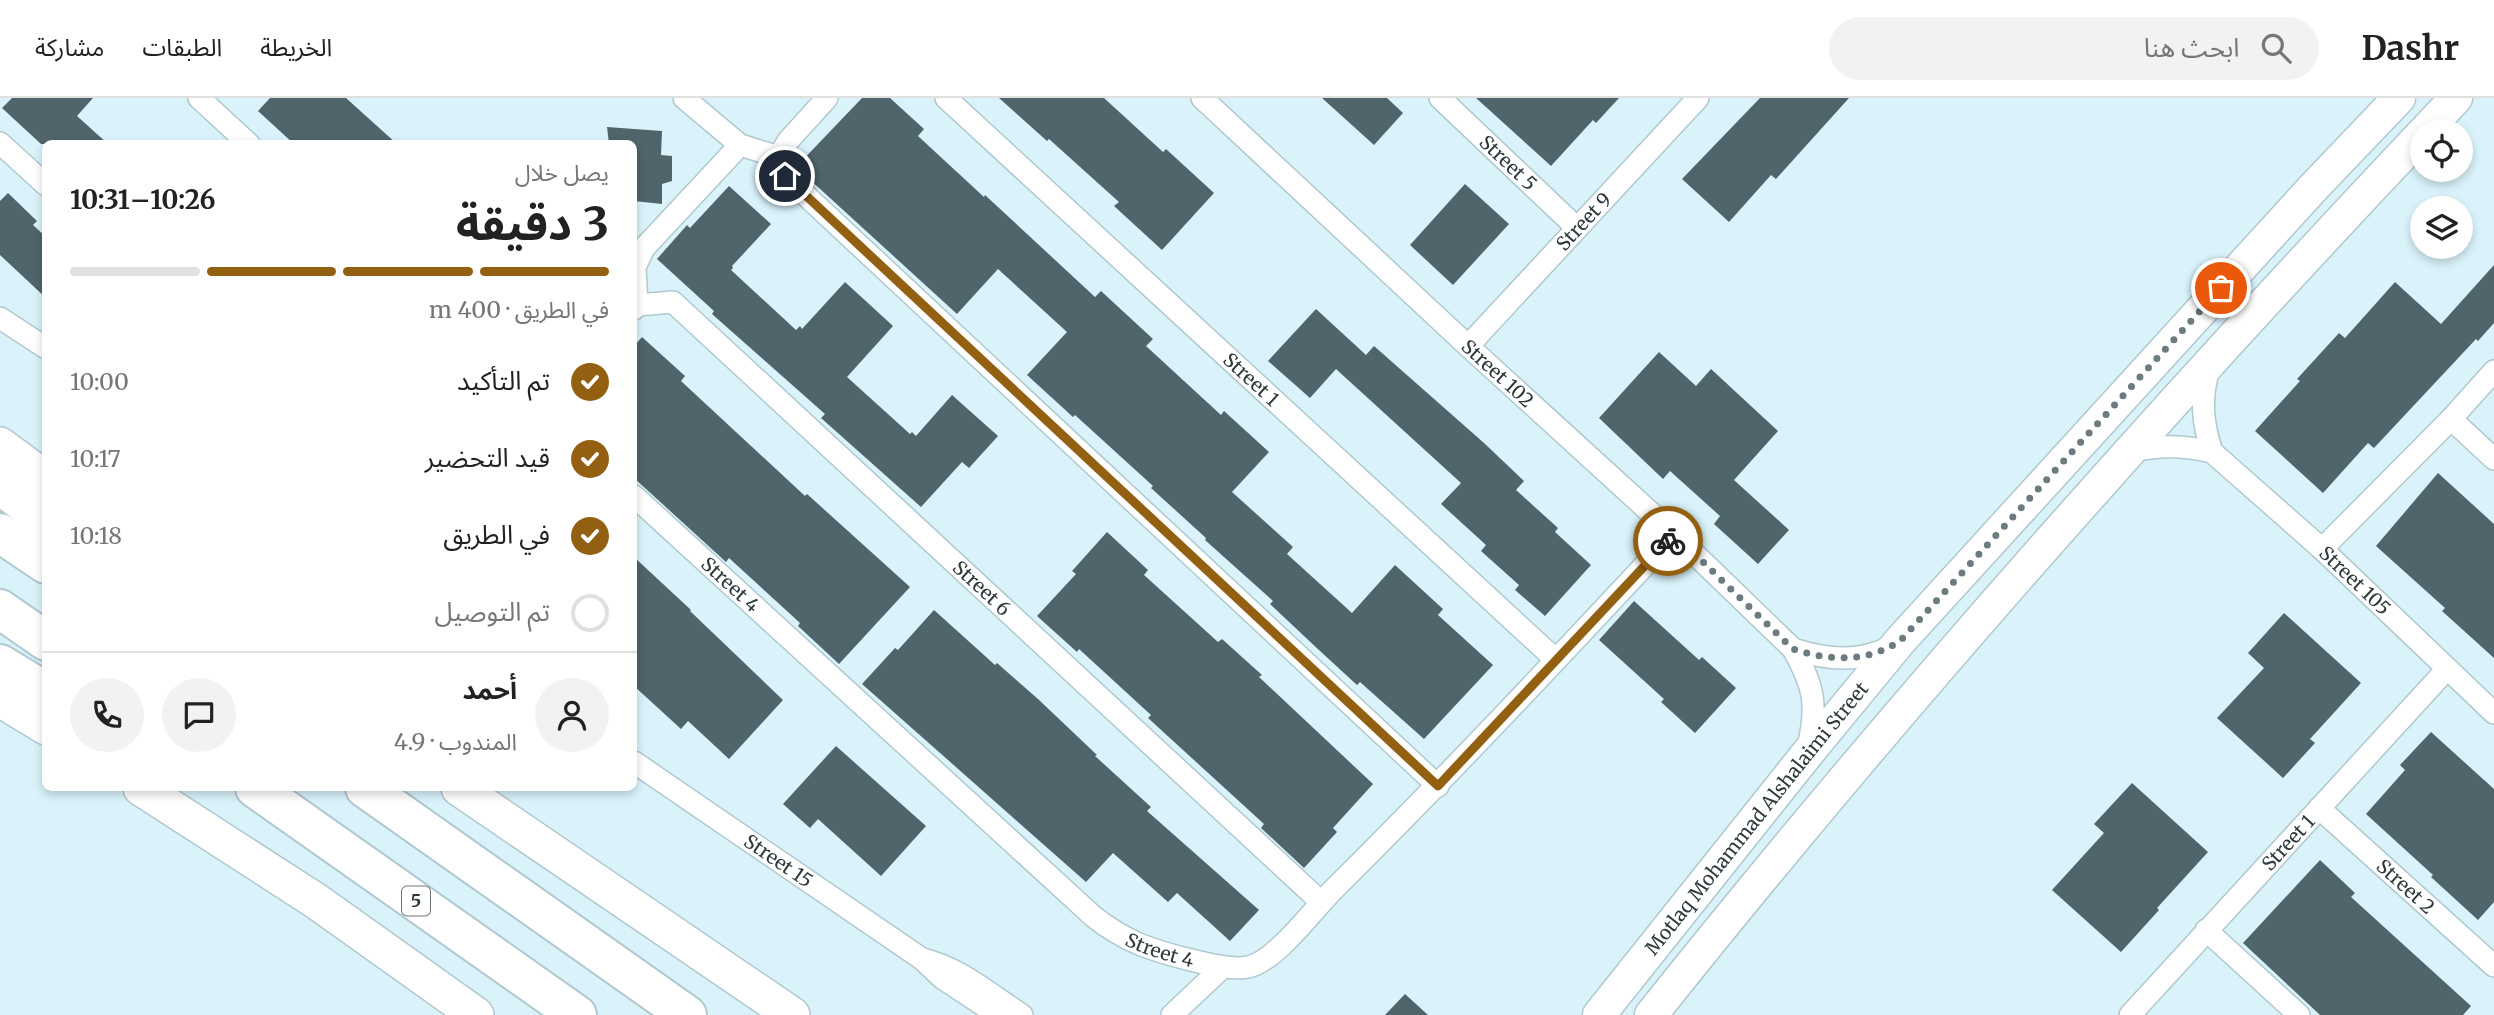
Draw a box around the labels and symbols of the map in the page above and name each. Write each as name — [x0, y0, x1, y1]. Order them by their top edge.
street label: Street 5 — [1475, 130, 1542, 196]
pin — [755, 146, 815, 206]
street label: Street 9 — [1551, 187, 1616, 255]
pin — [2191, 258, 2251, 318]
street label: Street 102 — [1457, 334, 1539, 412]
street label: Street 1 — [1218, 347, 1284, 411]
courier — [1633, 506, 1703, 576]
street label: Street 105 — [2314, 541, 2396, 620]
street label: Street 4 — [696, 552, 765, 617]
street label: Street 6 — [948, 555, 1016, 621]
street label: Motlaq Mohammad Alshalaimi Street — [1640, 677, 1874, 960]
street label: Street 1 — [2256, 809, 2320, 875]
street label: Street 15 — [739, 829, 817, 893]
street label: Street 2 — [2372, 854, 2440, 919]
road number: 5 — [402, 886, 430, 916]
street label: Street 4 — [1122, 927, 1197, 972]

